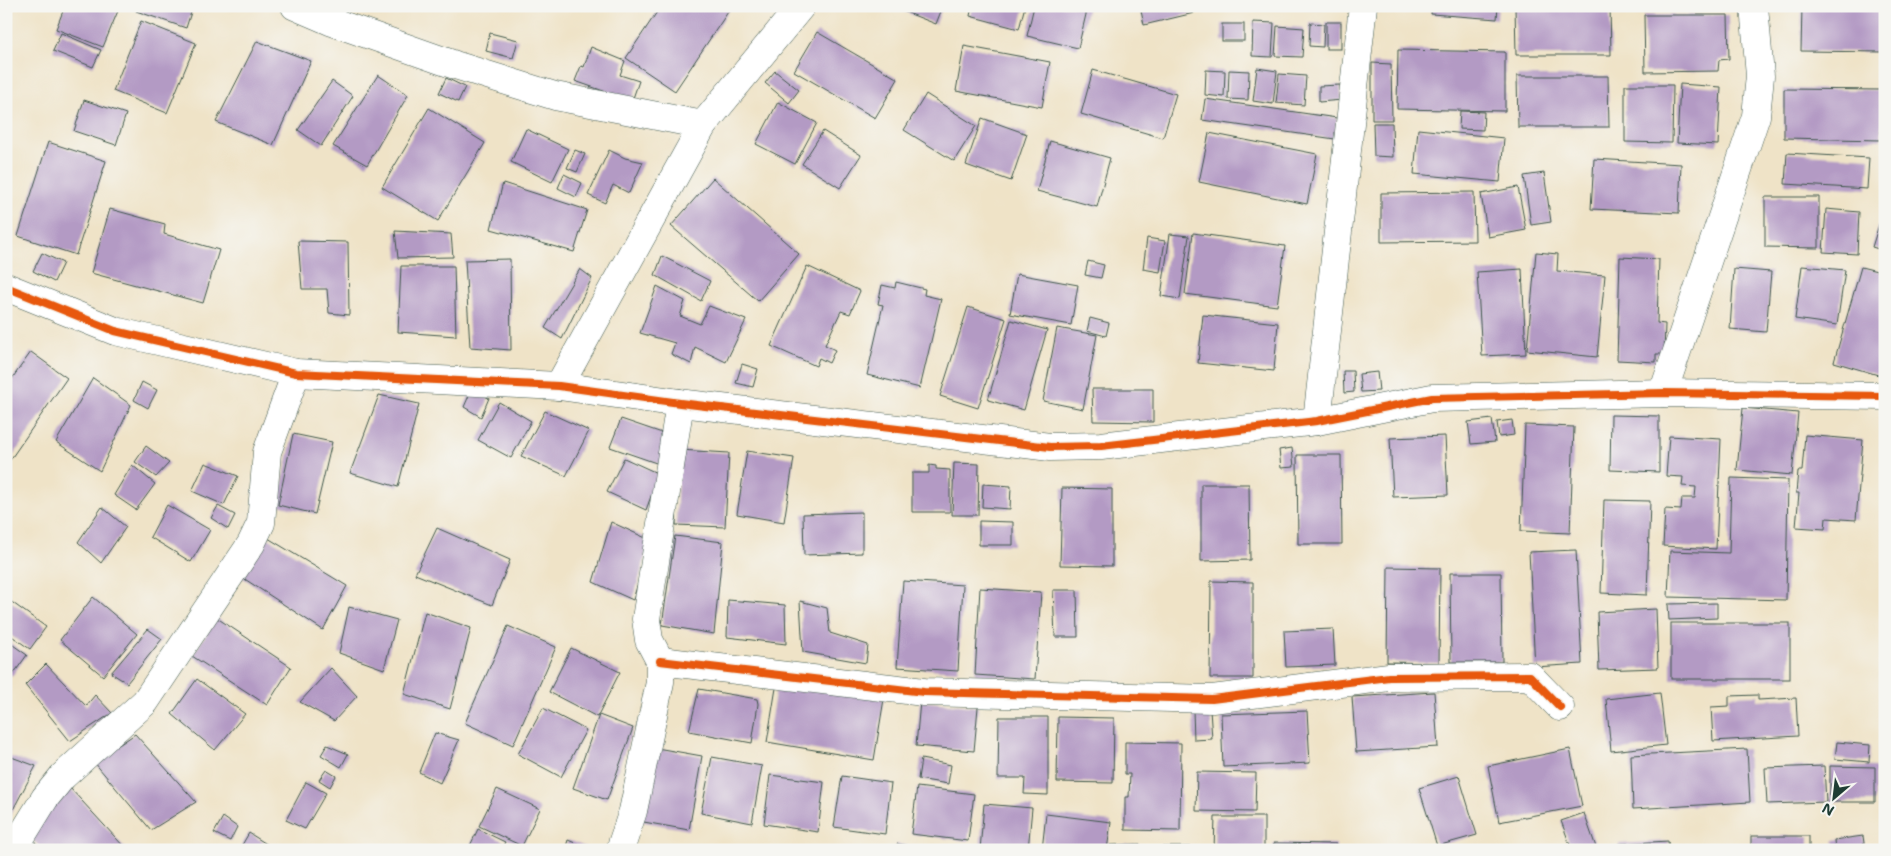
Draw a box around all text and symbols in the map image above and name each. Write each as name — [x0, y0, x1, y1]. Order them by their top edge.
north arrow — [1808, 774, 1858, 824]
text: N — [1819, 799, 1837, 820]

